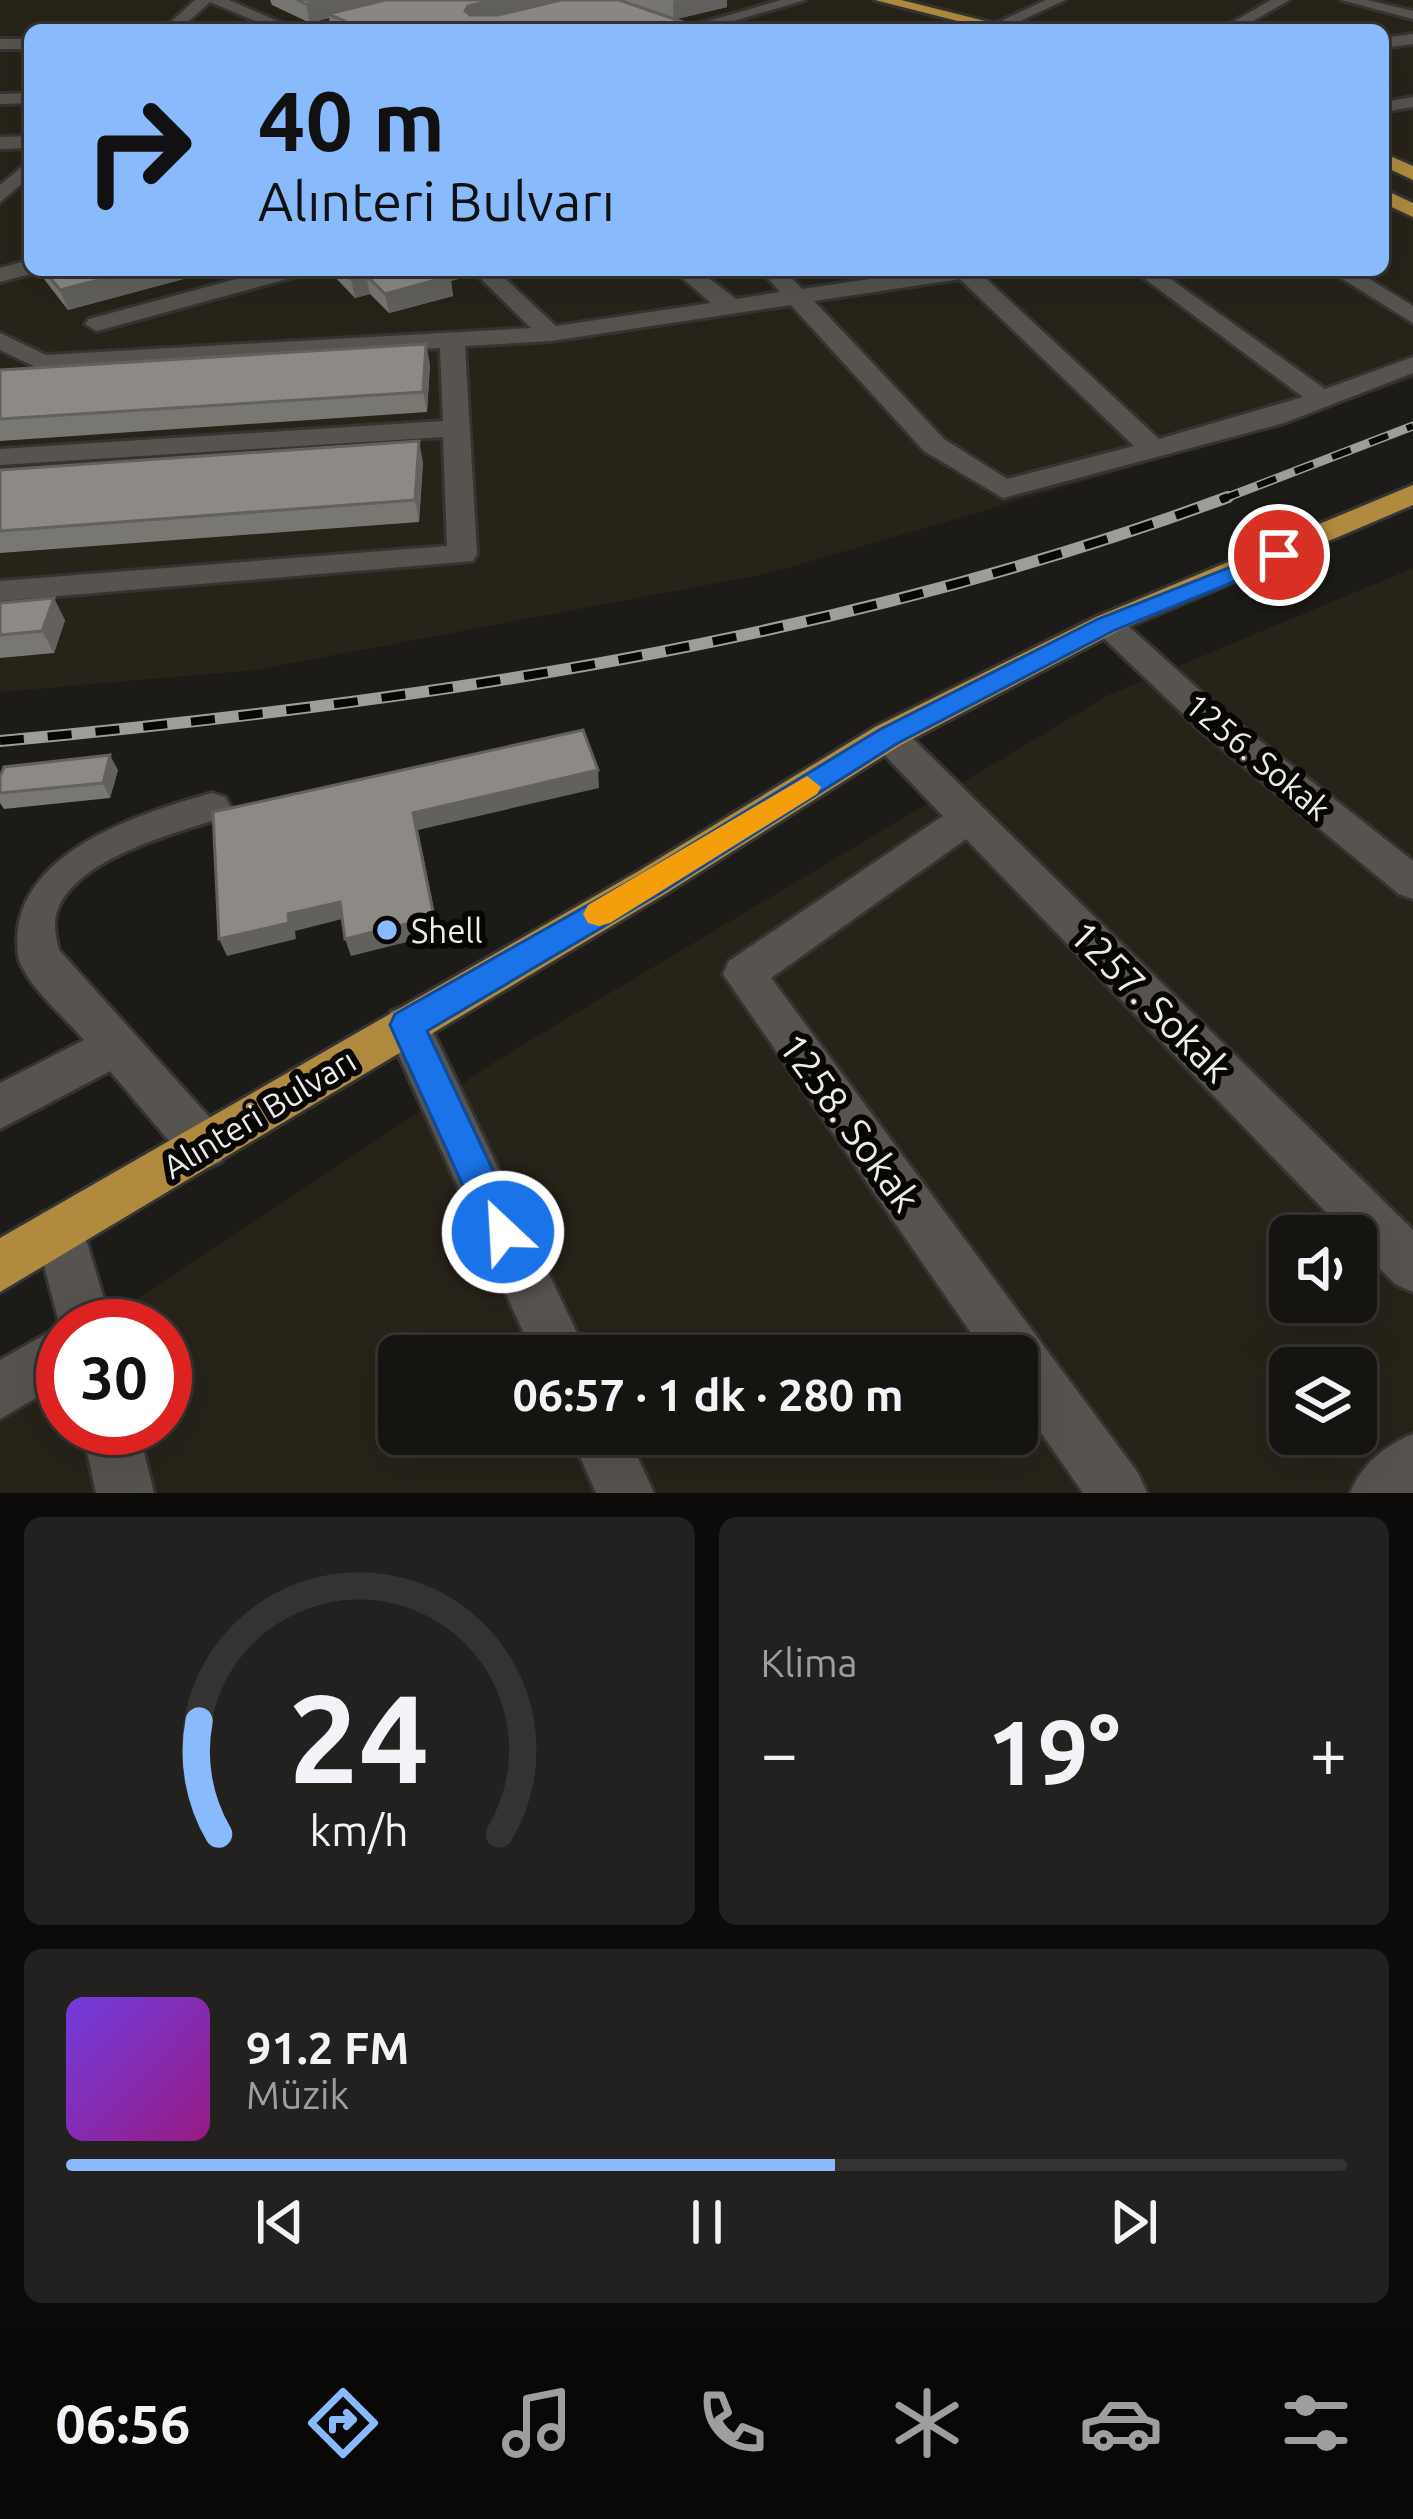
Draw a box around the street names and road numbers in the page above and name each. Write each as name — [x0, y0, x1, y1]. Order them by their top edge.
street label: 1256. Sokak — [1178, 685, 1338, 827]
street label: 1257. Sokak — [1062, 912, 1240, 1090]
street label: 1258. Sokak — [771, 1025, 929, 1219]
street label: Alınteri Bulvarı — [156, 1041, 362, 1185]

